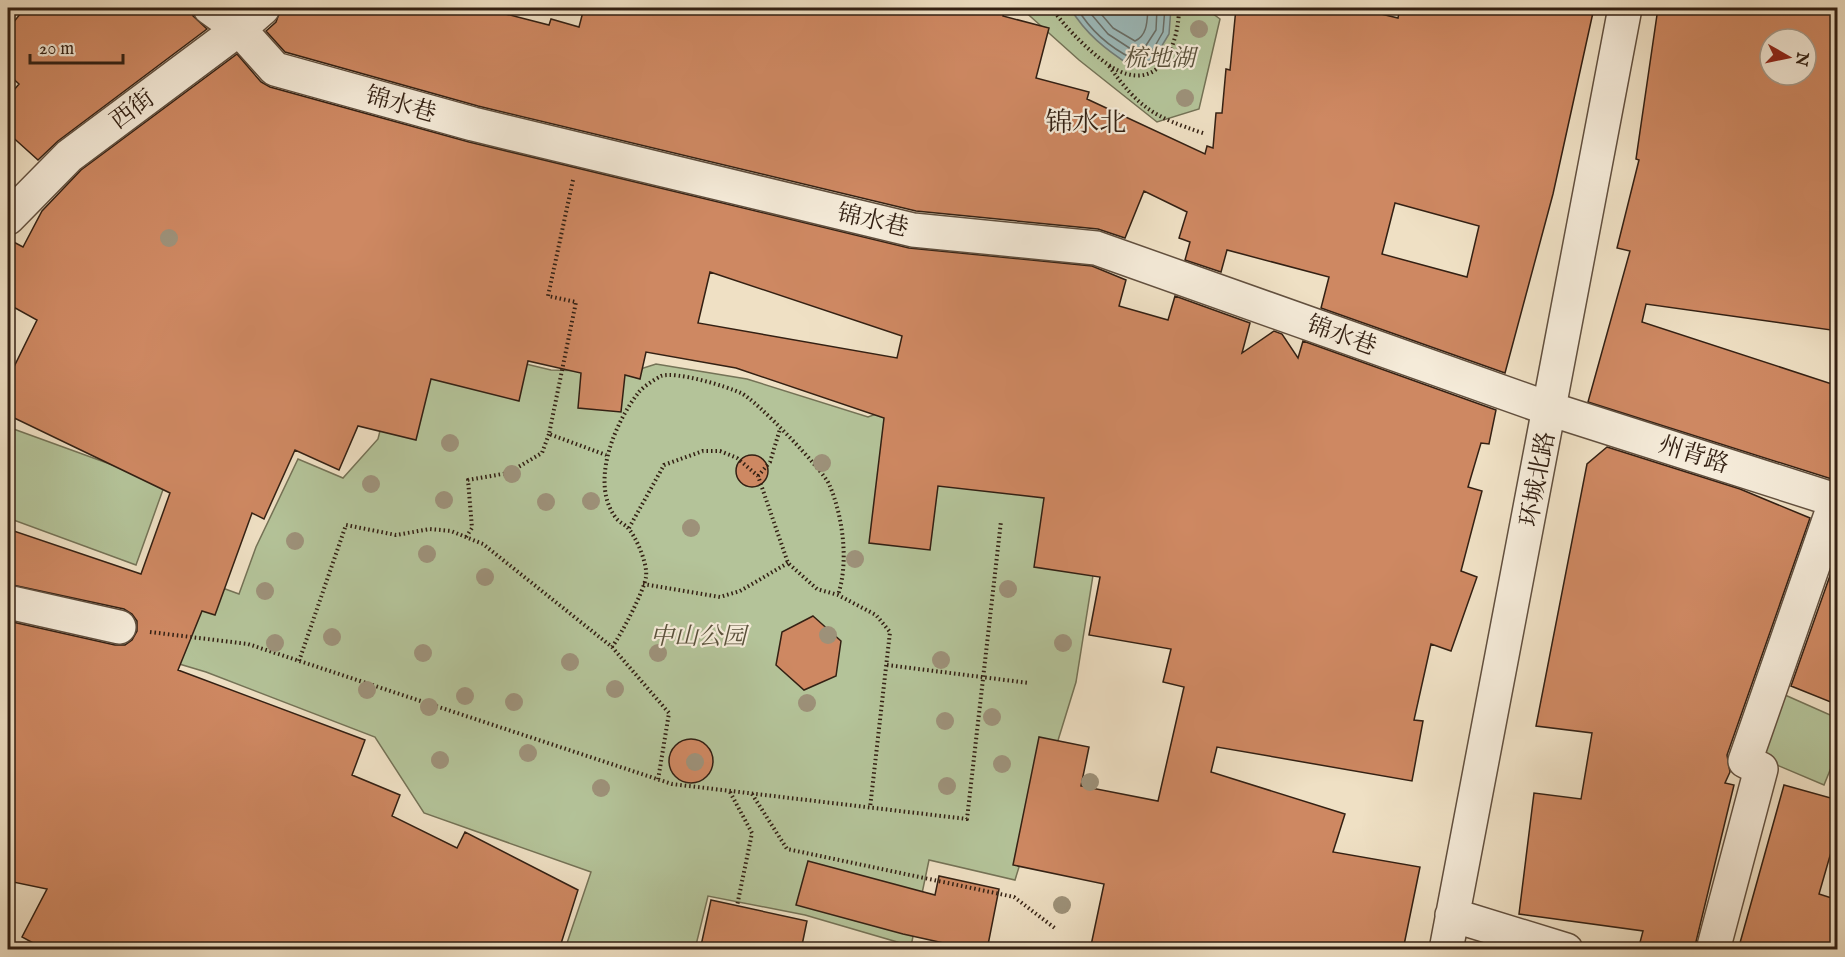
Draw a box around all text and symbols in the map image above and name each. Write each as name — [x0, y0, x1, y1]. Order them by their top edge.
scale bar — [30, 27, 123, 65]
north arrow — [1758, 27, 1818, 87]
text: 20 m — [39, 38, 74, 61]
park label: 梳地湖 — [1123, 44, 1199, 75]
text: N — [1790, 50, 1812, 68]
street label: 锦水巷 — [362, 81, 439, 130]
street label: 西街 — [104, 83, 161, 137]
district label: 锦水北 — [1046, 107, 1127, 141]
street label: 锦水巷 — [834, 198, 911, 245]
street label: 锦水巷 — [1302, 310, 1381, 363]
street label: 环城北路 — [1514, 429, 1563, 529]
street label: 州背路 — [1655, 430, 1733, 481]
park label: 中山公园 — [650, 622, 750, 653]

